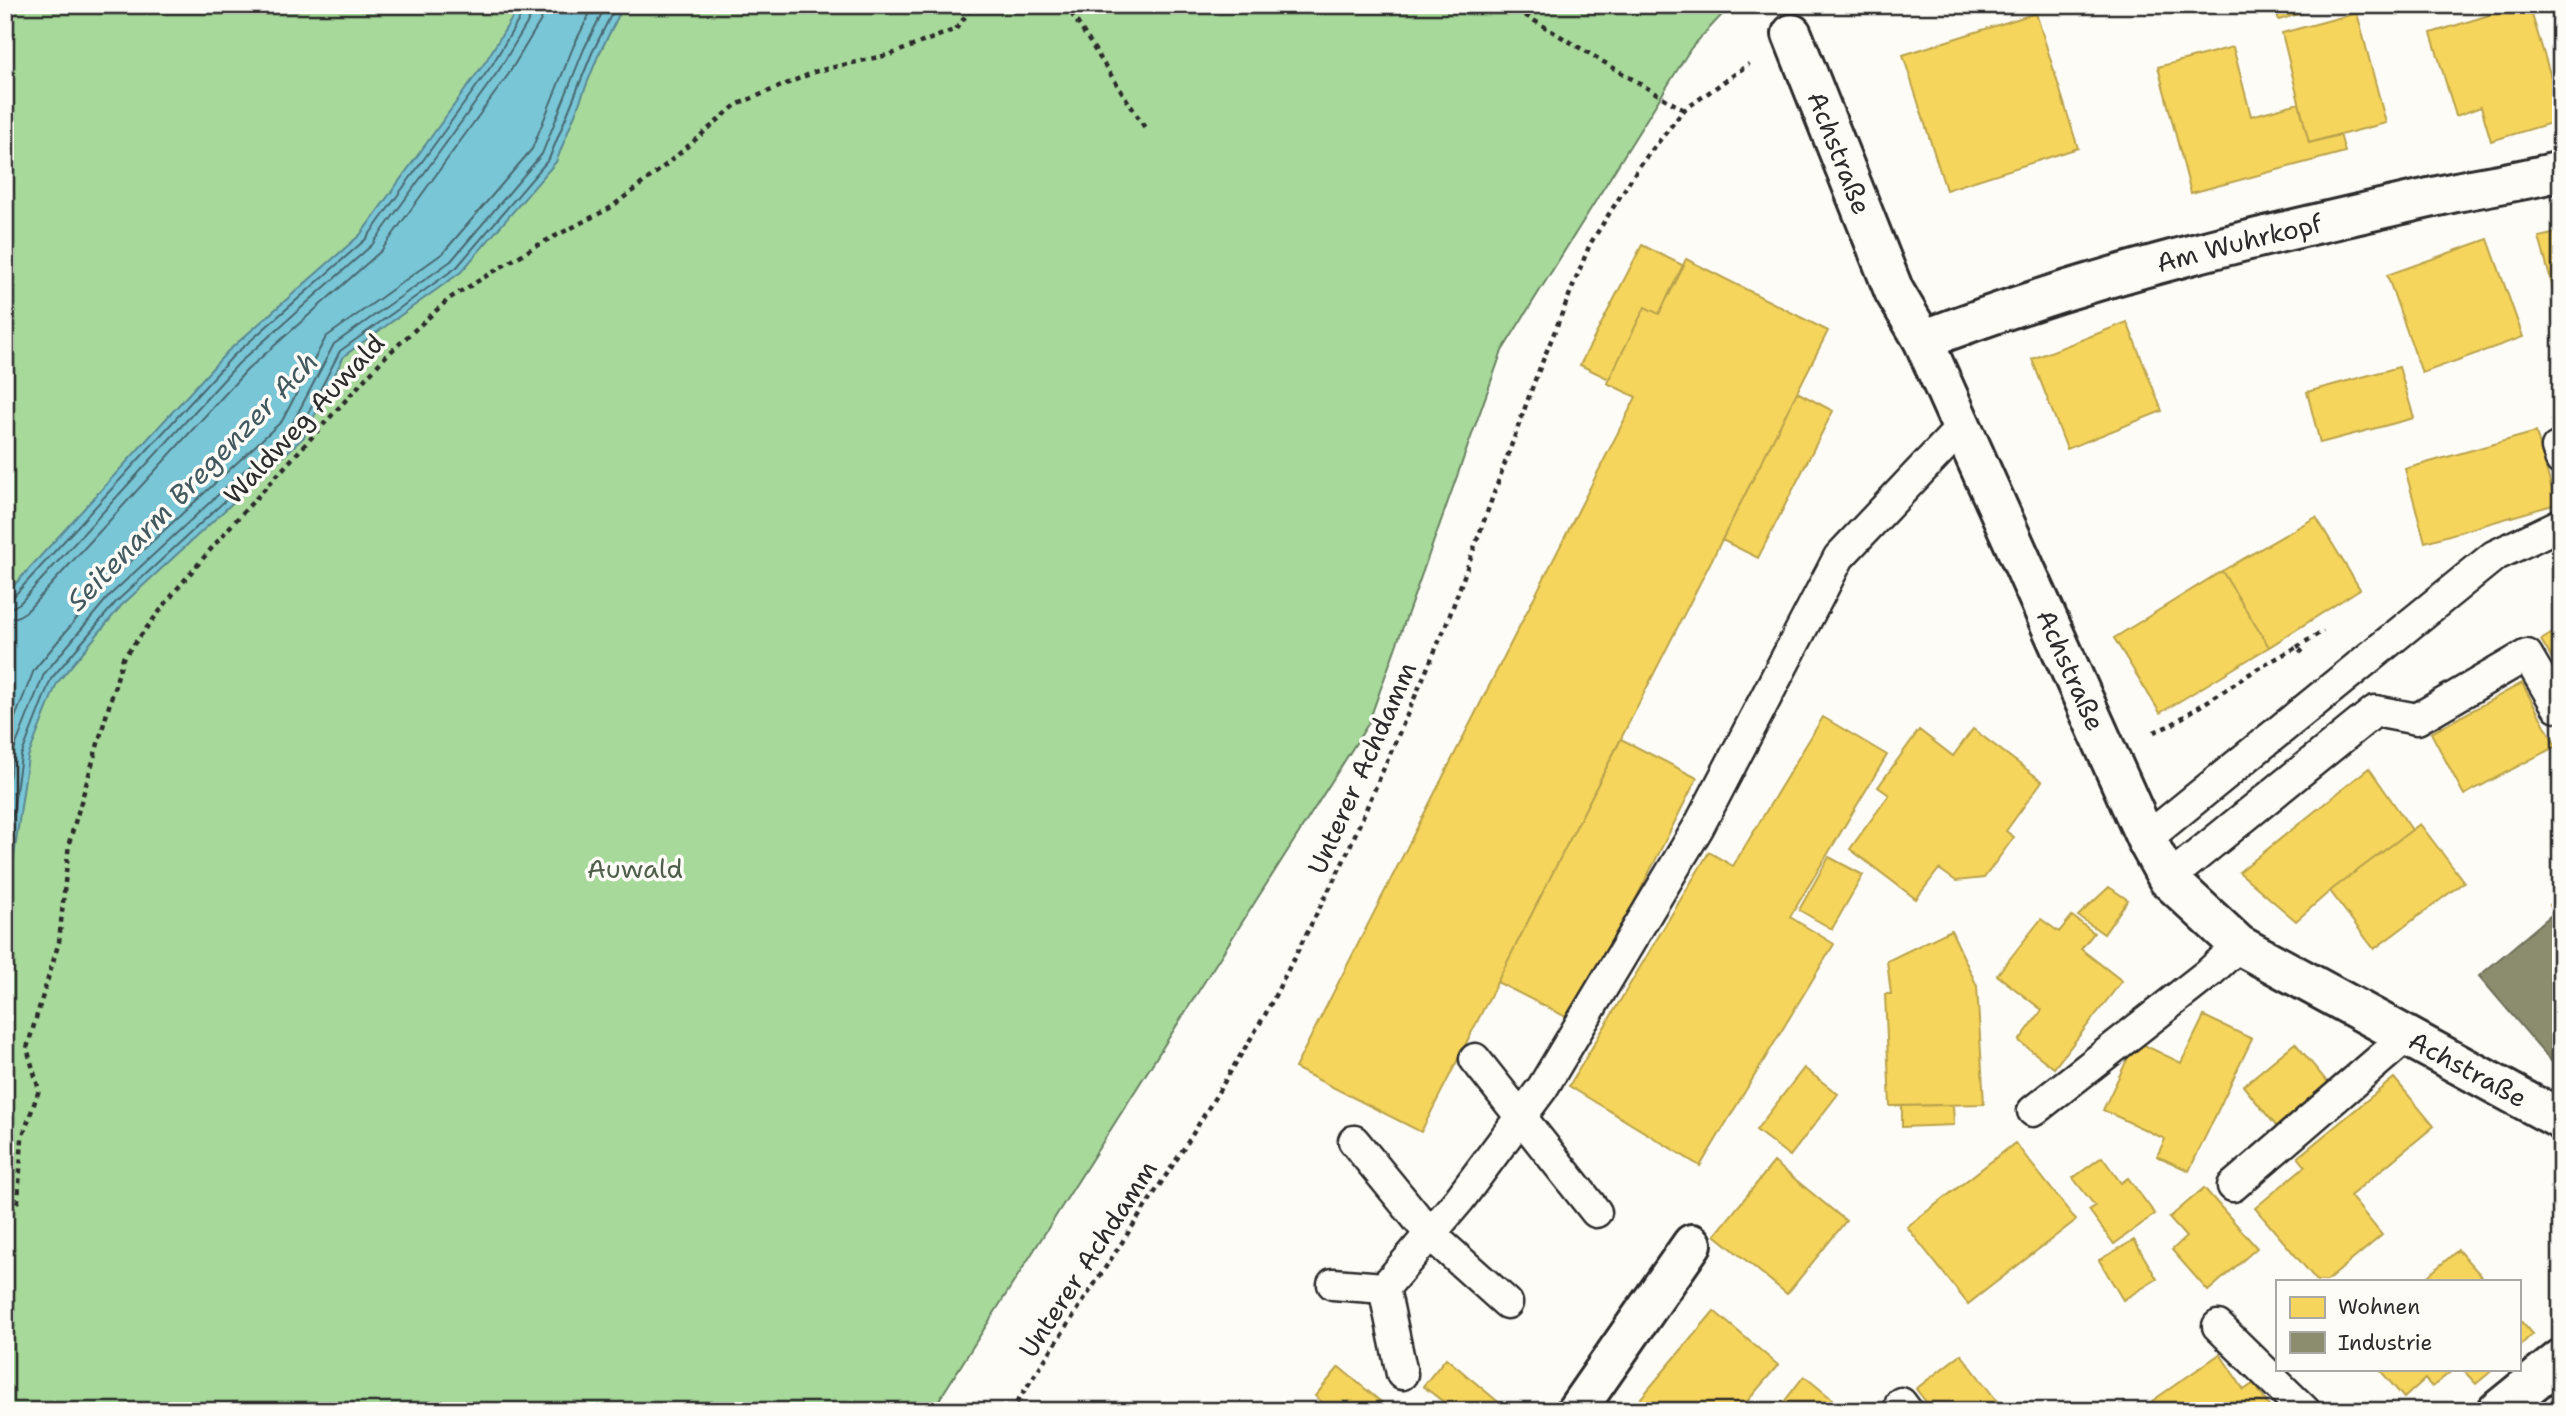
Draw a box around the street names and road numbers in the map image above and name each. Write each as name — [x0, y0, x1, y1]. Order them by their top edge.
street label: Achstraße — [1800, 86, 1880, 219]
street label: Am Wuhrkopf — [2152, 205, 2326, 280]
street label: Waldweg Auwald — [215, 326, 392, 511]
street label: Achstraße — [2029, 604, 2113, 736]
street label: Unterer Achdamm — [1299, 656, 1424, 879]
street label: Achstraße — [2403, 1023, 2533, 1115]
street label: Unterer Achdamm — [1011, 1153, 1165, 1364]

